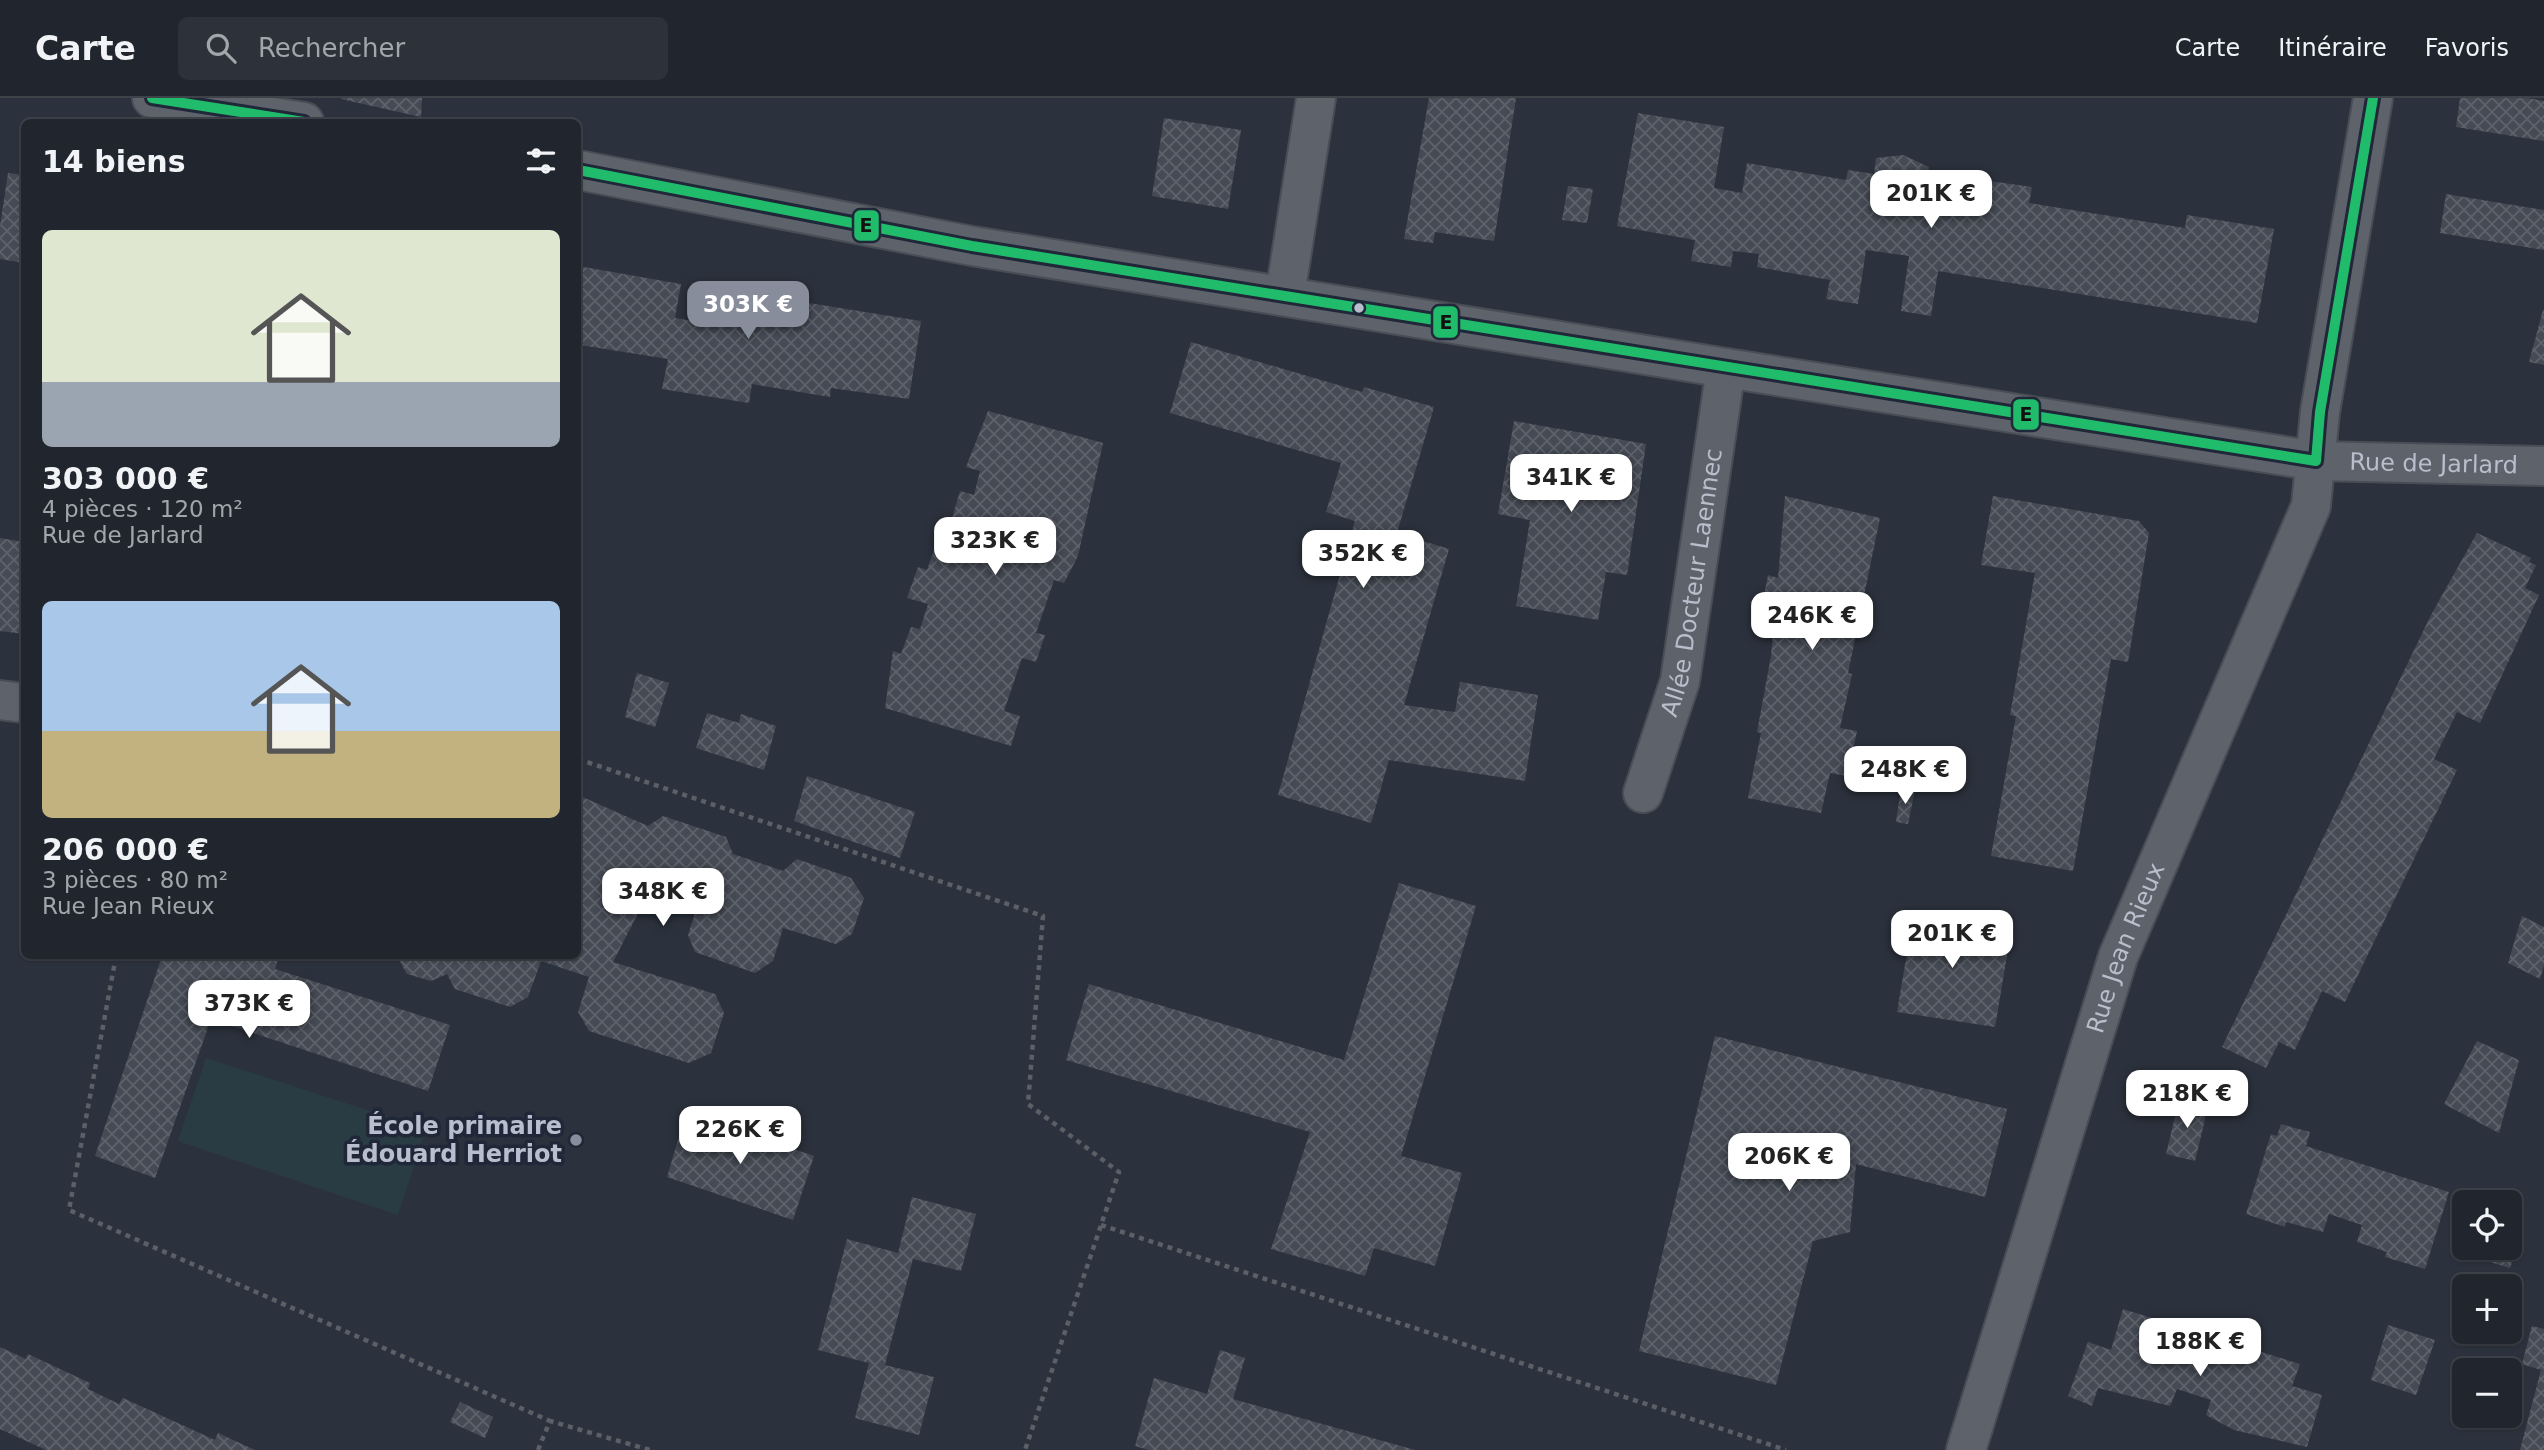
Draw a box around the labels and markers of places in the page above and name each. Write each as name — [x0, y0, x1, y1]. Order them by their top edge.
pin: 201K € — [1874, 170, 1988, 230]
pin: 303K € — [691, 282, 805, 341]
unlabelled marker — [1352, 301, 1366, 315]
pin: 341K € — [1514, 454, 1628, 514]
pin: 323K € — [938, 518, 1052, 577]
pin: 352K € — [1306, 531, 1420, 590]
pin: 246K € — [1755, 592, 1869, 652]
pin: 248K € — [1848, 746, 1962, 806]
pin: 348K € — [606, 868, 720, 928]
pin: 201K € — [1895, 910, 2009, 970]
pin: 373K € — [192, 981, 306, 1040]
pin: 218K € — [2130, 1070, 2244, 1130]
pin: 226K € — [683, 1107, 797, 1166]
place label: École primaire Édouard Herriot — [345, 1111, 562, 1168]
marker: École primaire Édouard Herriot — [568, 1132, 584, 1148]
pin: 206K € — [1732, 1134, 1846, 1193]
pin: 188K € — [2143, 1318, 2257, 1378]

